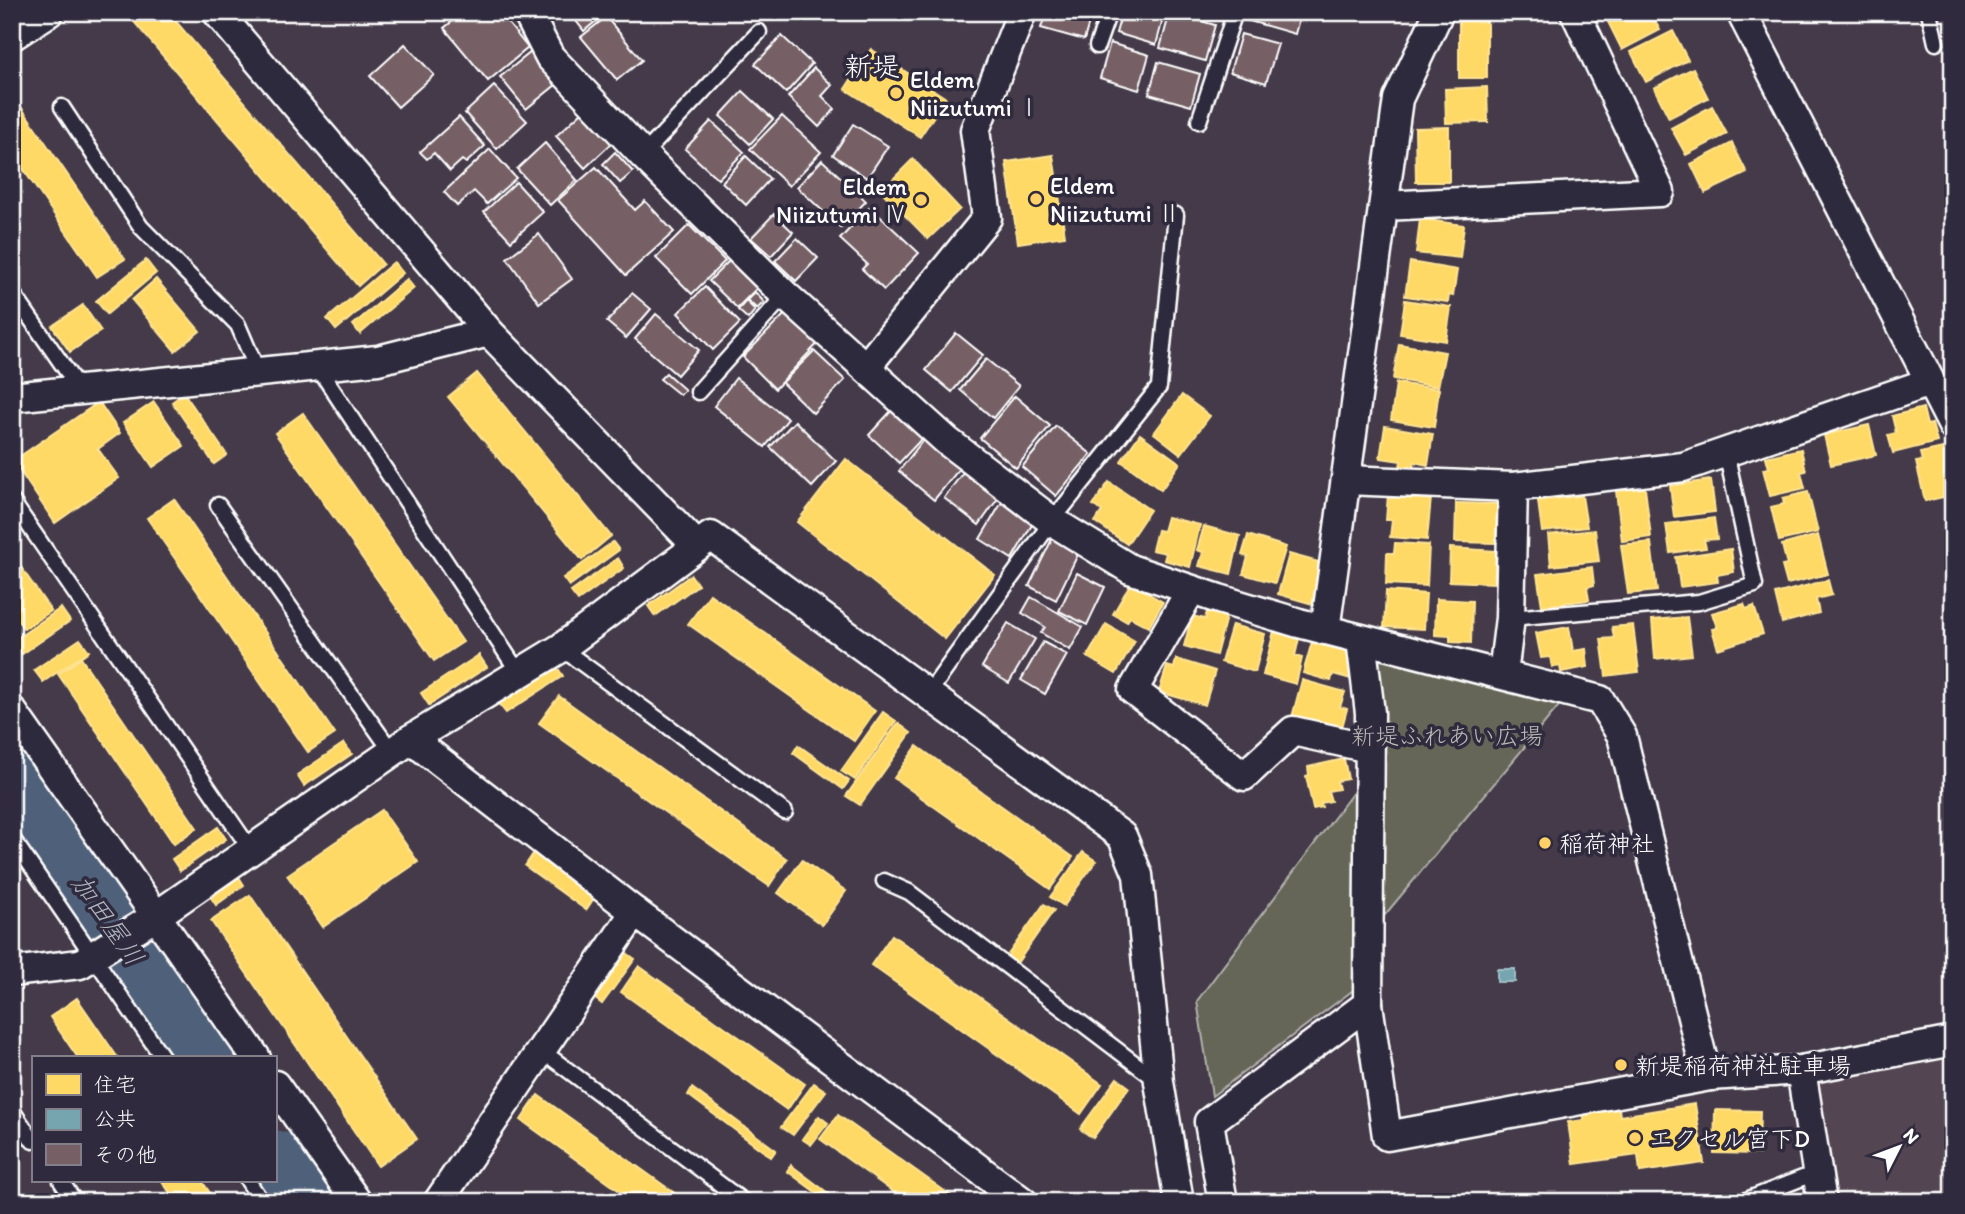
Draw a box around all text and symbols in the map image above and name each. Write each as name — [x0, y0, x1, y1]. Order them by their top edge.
district label: 新堤 — [844, 49, 900, 83]
place label: Eldem Niizutumi Ⅰ — [910, 65, 1041, 122]
marker: Eldem Niizutumi Ⅰ — [888, 85, 904, 101]
place label: Eldem Niizutumi Ⅱ — [1050, 171, 1181, 228]
place label: Eldem Niizutumi Ⅳ — [776, 172, 907, 229]
marker: Eldem Niizutumi Ⅱ — [1028, 191, 1044, 207]
marker: Eldem Niizutumi Ⅳ — [913, 192, 929, 208]
park label: 新堤ふれあい広場 — [1351, 721, 1543, 750]
place label: 稲荷神社 — [1559, 829, 1655, 858]
marker: 稲荷神社 — [1537, 835, 1553, 851]
water label: 加田屋川 — [65, 868, 151, 972]
place label: 新堤稲荷神社駐車場 — [1635, 1051, 1851, 1080]
legend — [32, 1056, 276, 1182]
marker: 新堤稲荷神社駐車場 — [1613, 1057, 1629, 1073]
text: 住宅 — [94, 1072, 136, 1097]
text: 公共 — [94, 1106, 136, 1131]
north arrow — [1864, 1112, 1934, 1182]
text: N — [1898, 1123, 1924, 1148]
place label: エクセル宮下D — [1649, 1124, 1810, 1153]
marker: エクセル宮下D — [1627, 1130, 1643, 1146]
text: その他 — [94, 1142, 157, 1167]

